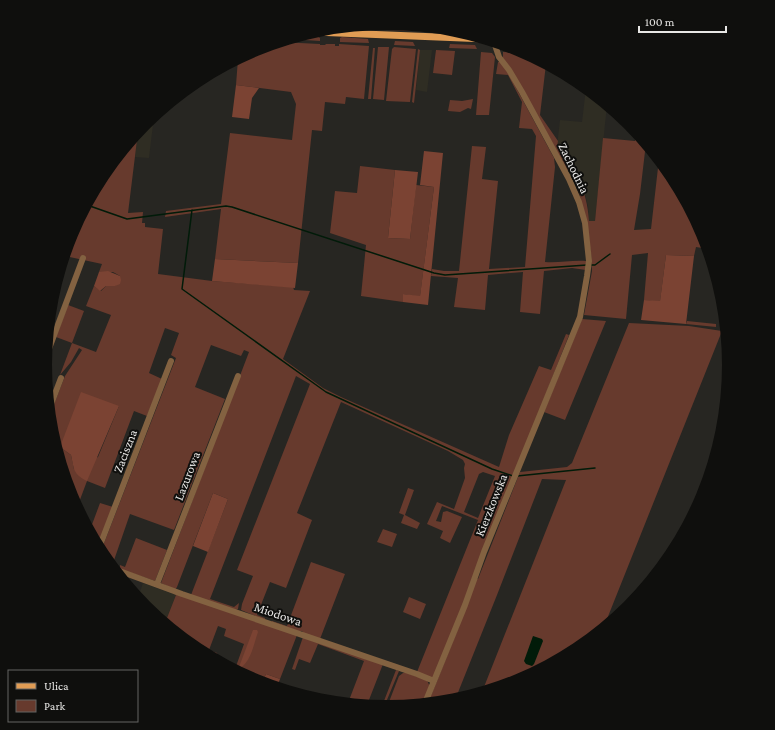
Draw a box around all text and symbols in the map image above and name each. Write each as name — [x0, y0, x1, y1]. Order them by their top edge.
scale bar — [639, 8, 726, 34]
text: 100 m — [645, 15, 675, 29]
street label: Zachodnia — [555, 140, 593, 196]
street label: Zaciszna — [110, 427, 140, 475]
street label: Lazurowa — [171, 449, 203, 503]
street label: Kierzkowska — [472, 472, 510, 538]
street label: Miodowa — [252, 599, 304, 629]
legend — [8, 670, 138, 722]
text: Ulica — [44, 679, 69, 693]
text: Park — [44, 699, 66, 713]

